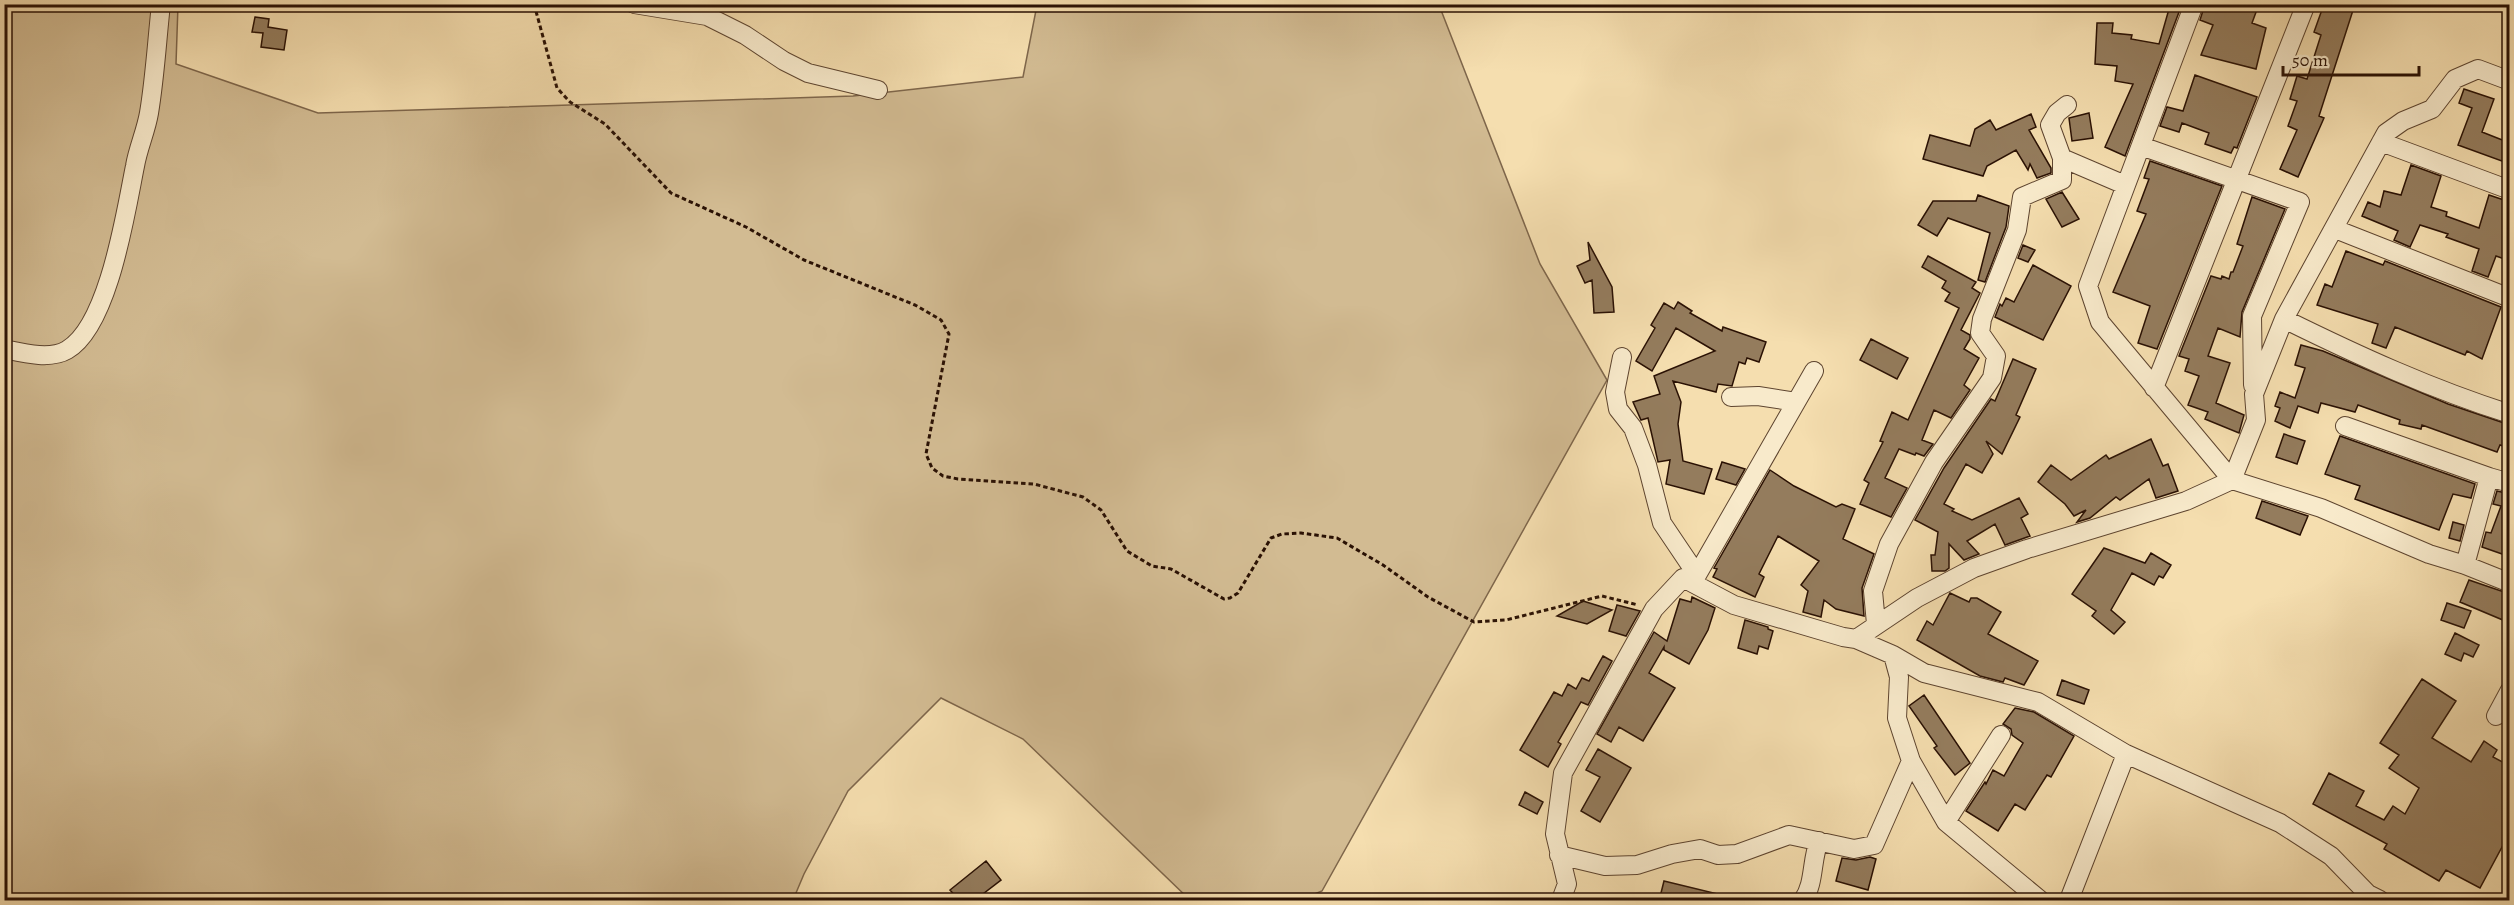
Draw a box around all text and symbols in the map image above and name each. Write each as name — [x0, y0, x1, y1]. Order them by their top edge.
scale bar — [2283, 39, 2420, 77]
text: 50 m — [2292, 48, 2328, 72]

